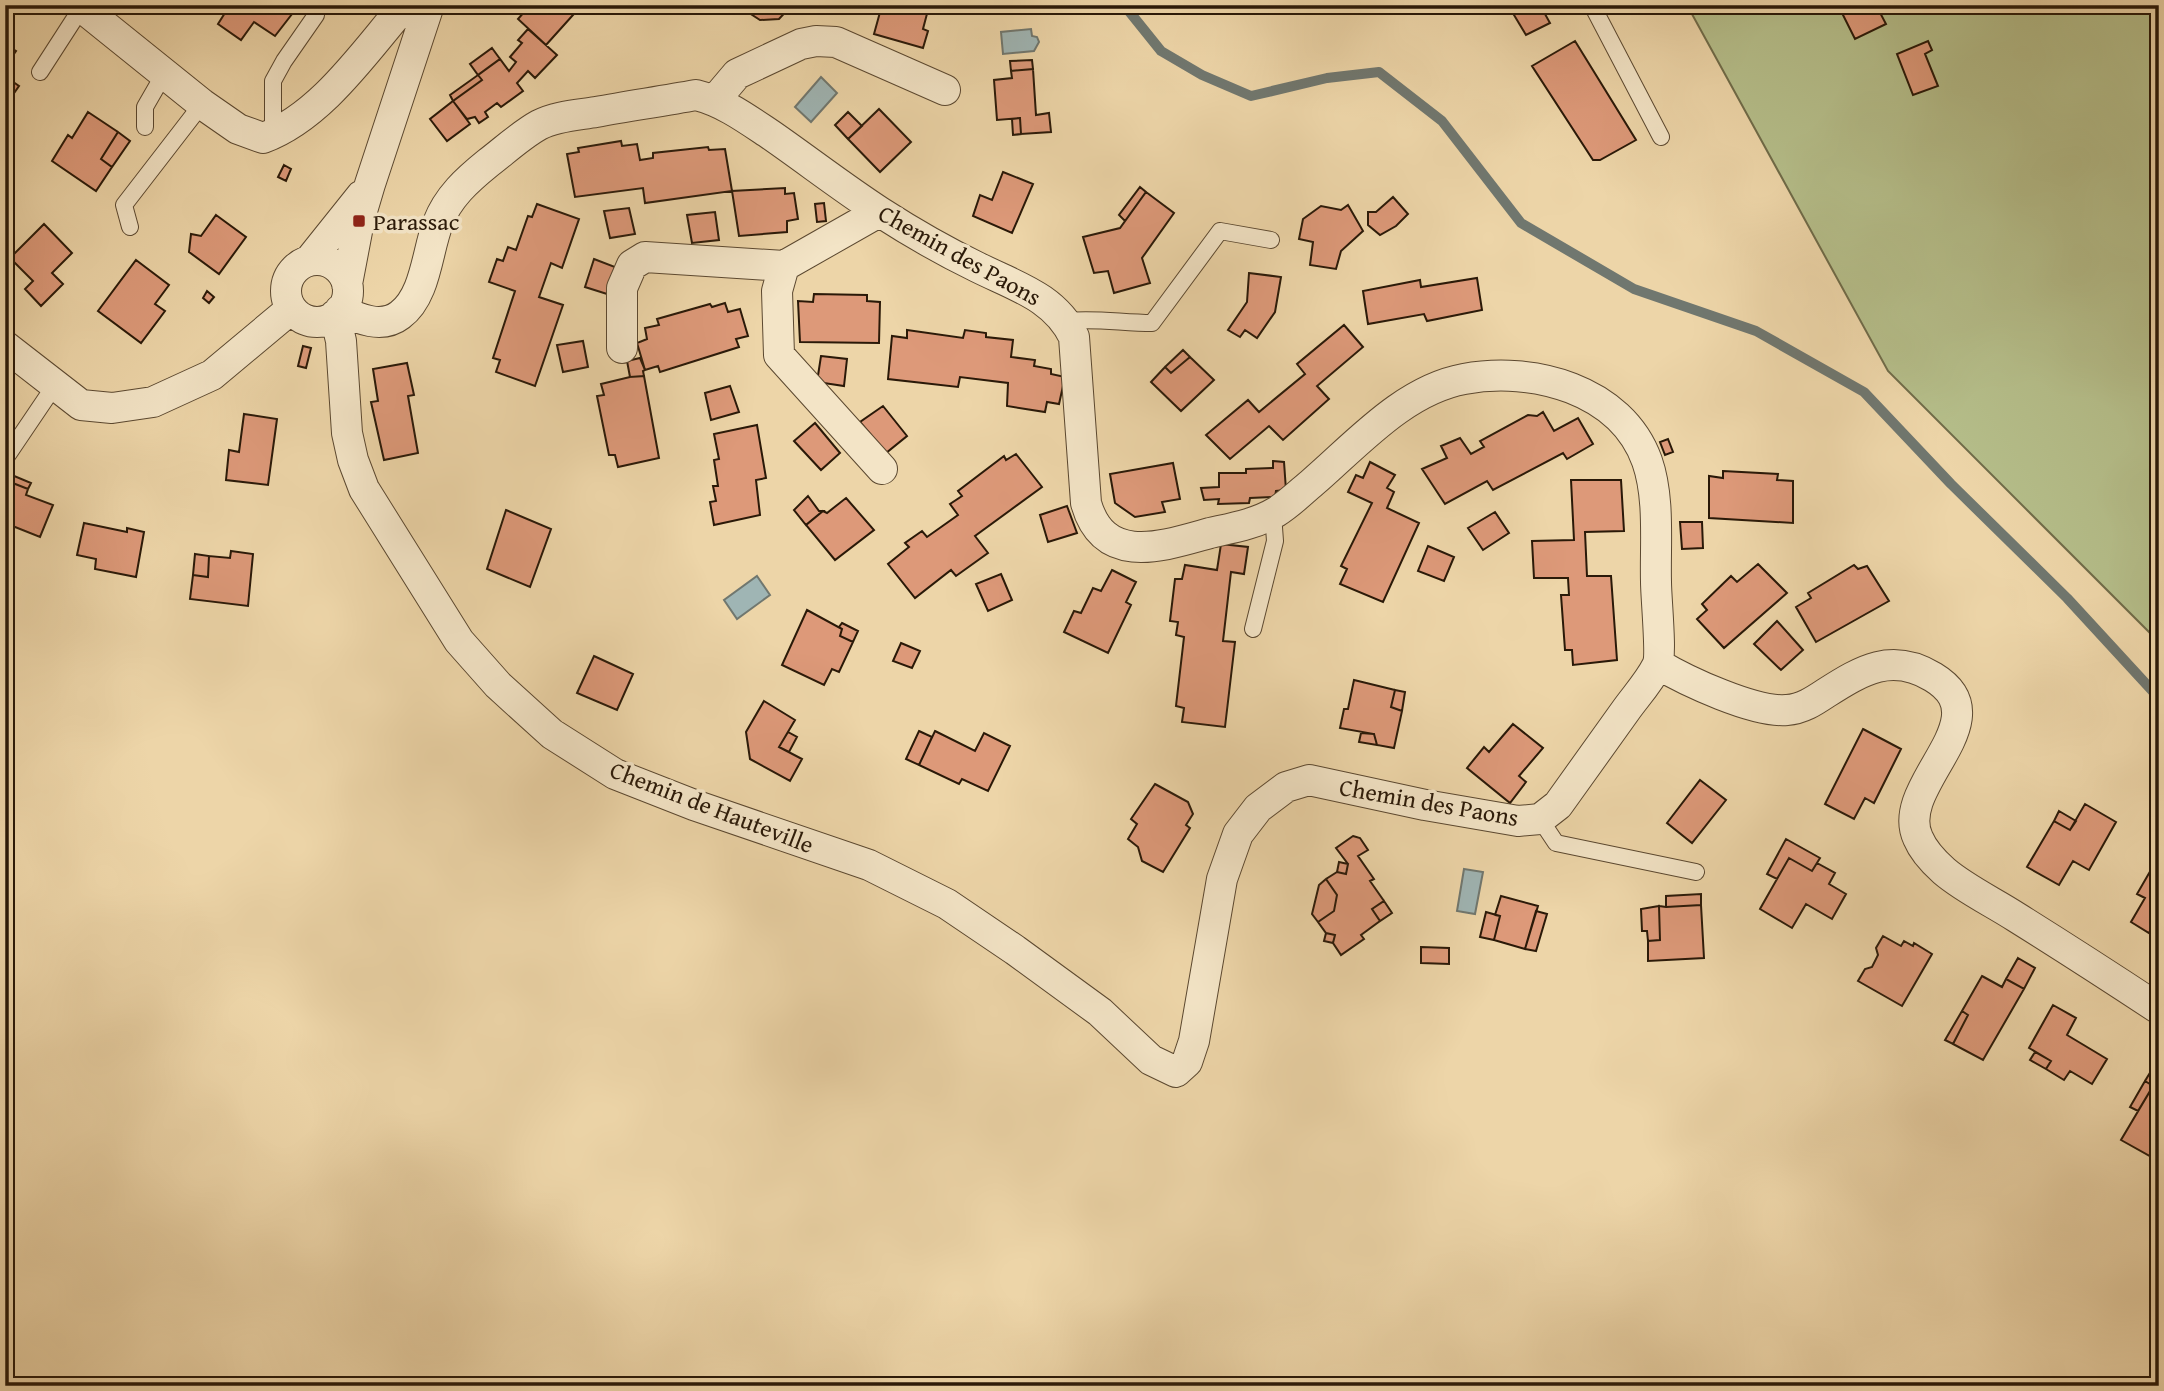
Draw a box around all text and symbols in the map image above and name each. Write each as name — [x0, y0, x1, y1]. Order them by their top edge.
street label: Chemin des Paons — [872, 196, 1048, 314]
place label: Parassac — [373, 204, 460, 239]
marker: Parassac — [351, 213, 367, 229]
street label: Chemin de Hauteville — [605, 752, 819, 862]
street label: Chemin des Paons — [1337, 769, 1521, 835]

